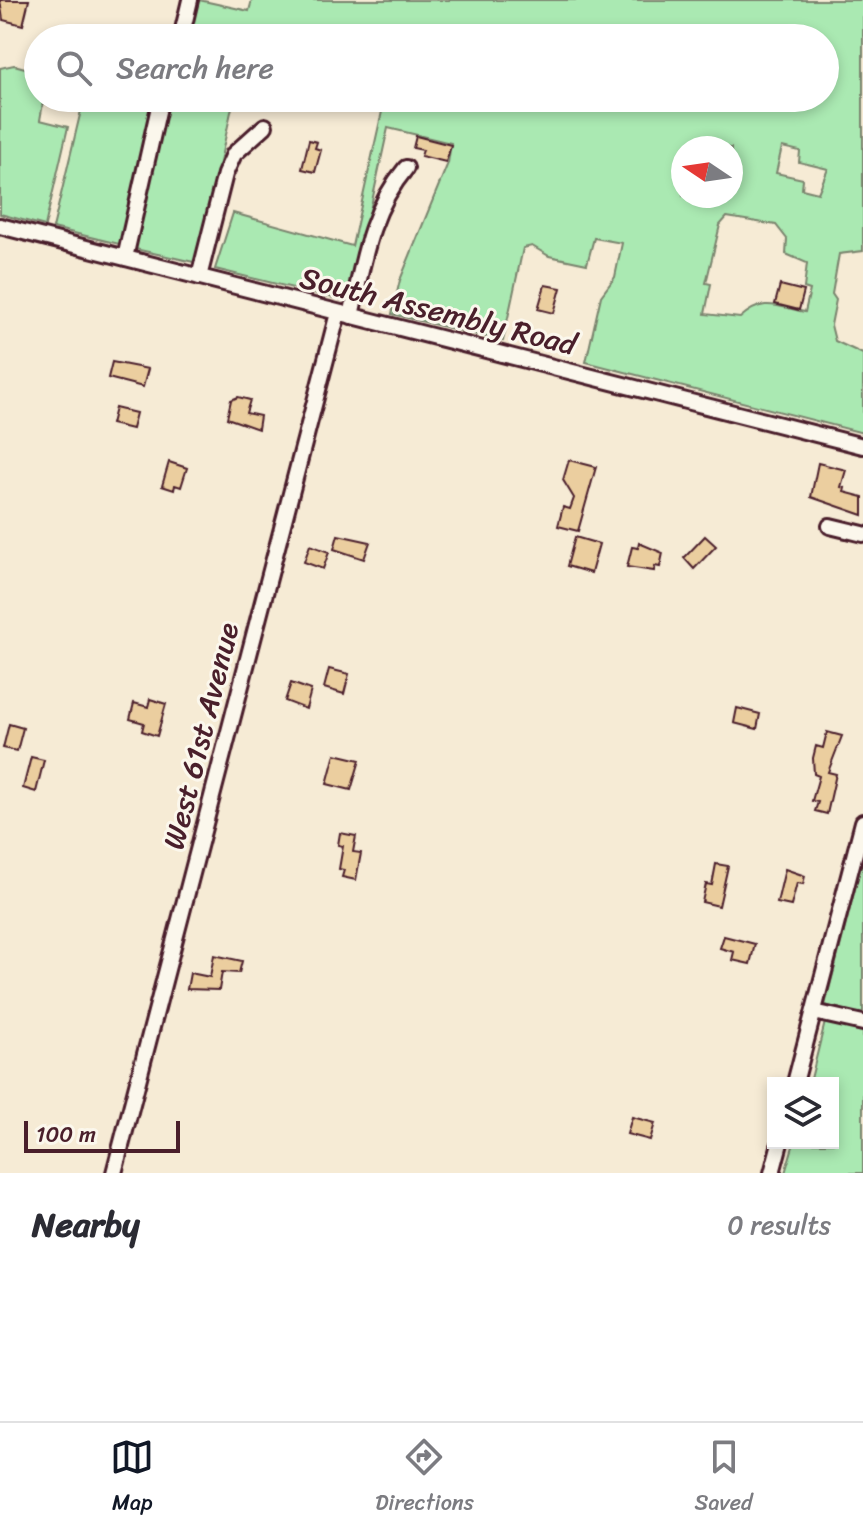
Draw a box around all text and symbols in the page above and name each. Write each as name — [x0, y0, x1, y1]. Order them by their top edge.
search box — [24, 24, 839, 112]
text: Search here — [116, 41, 274, 95]
icon: search — [52, 46, 96, 90]
north arrow — [671, 136, 743, 208]
street label: South Assembly Road — [294, 251, 584, 372]
street label: West 61st Avenue — [147, 617, 255, 855]
map controls — [767, 1077, 839, 1149]
button: layers — [767, 1077, 839, 1149]
text: 100 m — [36, 1115, 96, 1154]
scale bar — [24, 1117, 180, 1153]
text: Nearby — [32, 1195, 140, 1255]
text: 0 results — [727, 1202, 831, 1248]
tab: Map — [110, 1435, 154, 1522]
tab: Directions — [375, 1435, 474, 1522]
tab: Saved — [695, 1435, 753, 1522]

